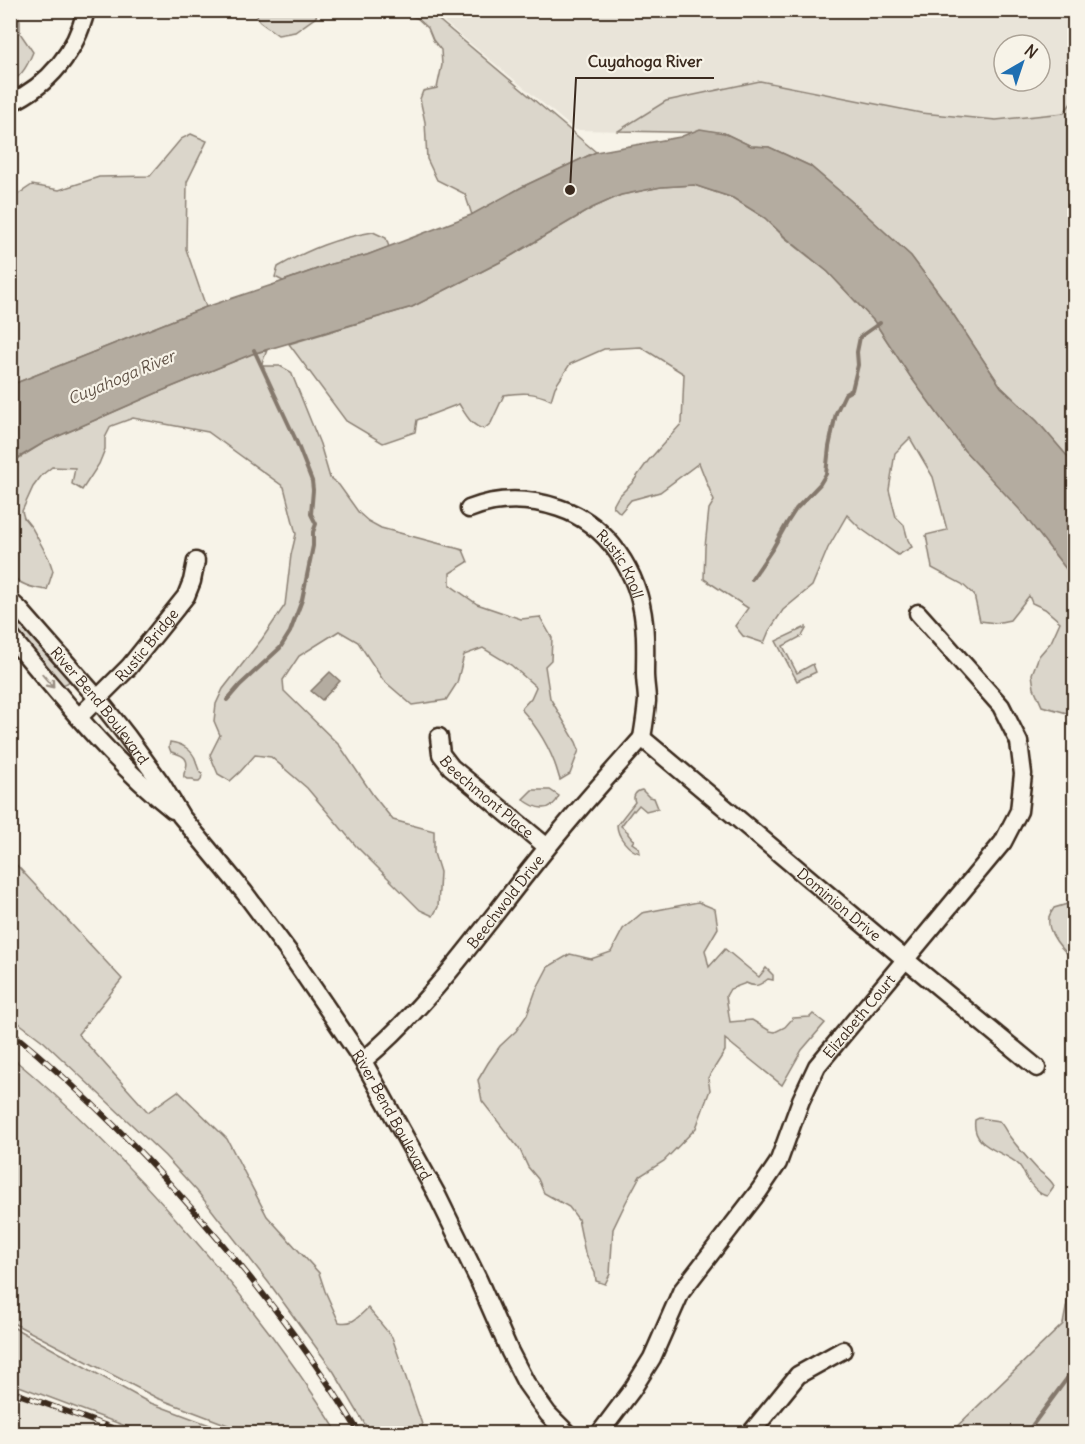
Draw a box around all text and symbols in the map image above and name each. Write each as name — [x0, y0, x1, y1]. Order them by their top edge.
north arrow — [992, 33, 1052, 93]
text: N — [1021, 40, 1042, 63]
callout: Cuyahoga River — [576, 44, 714, 78]
text: Cuyahoga River — [588, 51, 703, 72]
water label: Cuyahoga River — [64, 344, 180, 409]
street label: Rustic Knoll — [593, 525, 648, 600]
street label: Rustic Bridge — [111, 604, 182, 685]
street label: River Bend Boulevard — [47, 642, 154, 768]
one-way arrow — [41, 673, 55, 688]
street label: Beechmont Place — [436, 751, 538, 842]
street label: Beechwold Drive — [462, 851, 547, 952]
street label: Dominion Drive — [794, 863, 885, 945]
street label: Elizabeth Court — [818, 970, 899, 1062]
street label: River Bend Boulevard — [348, 1046, 436, 1183]

